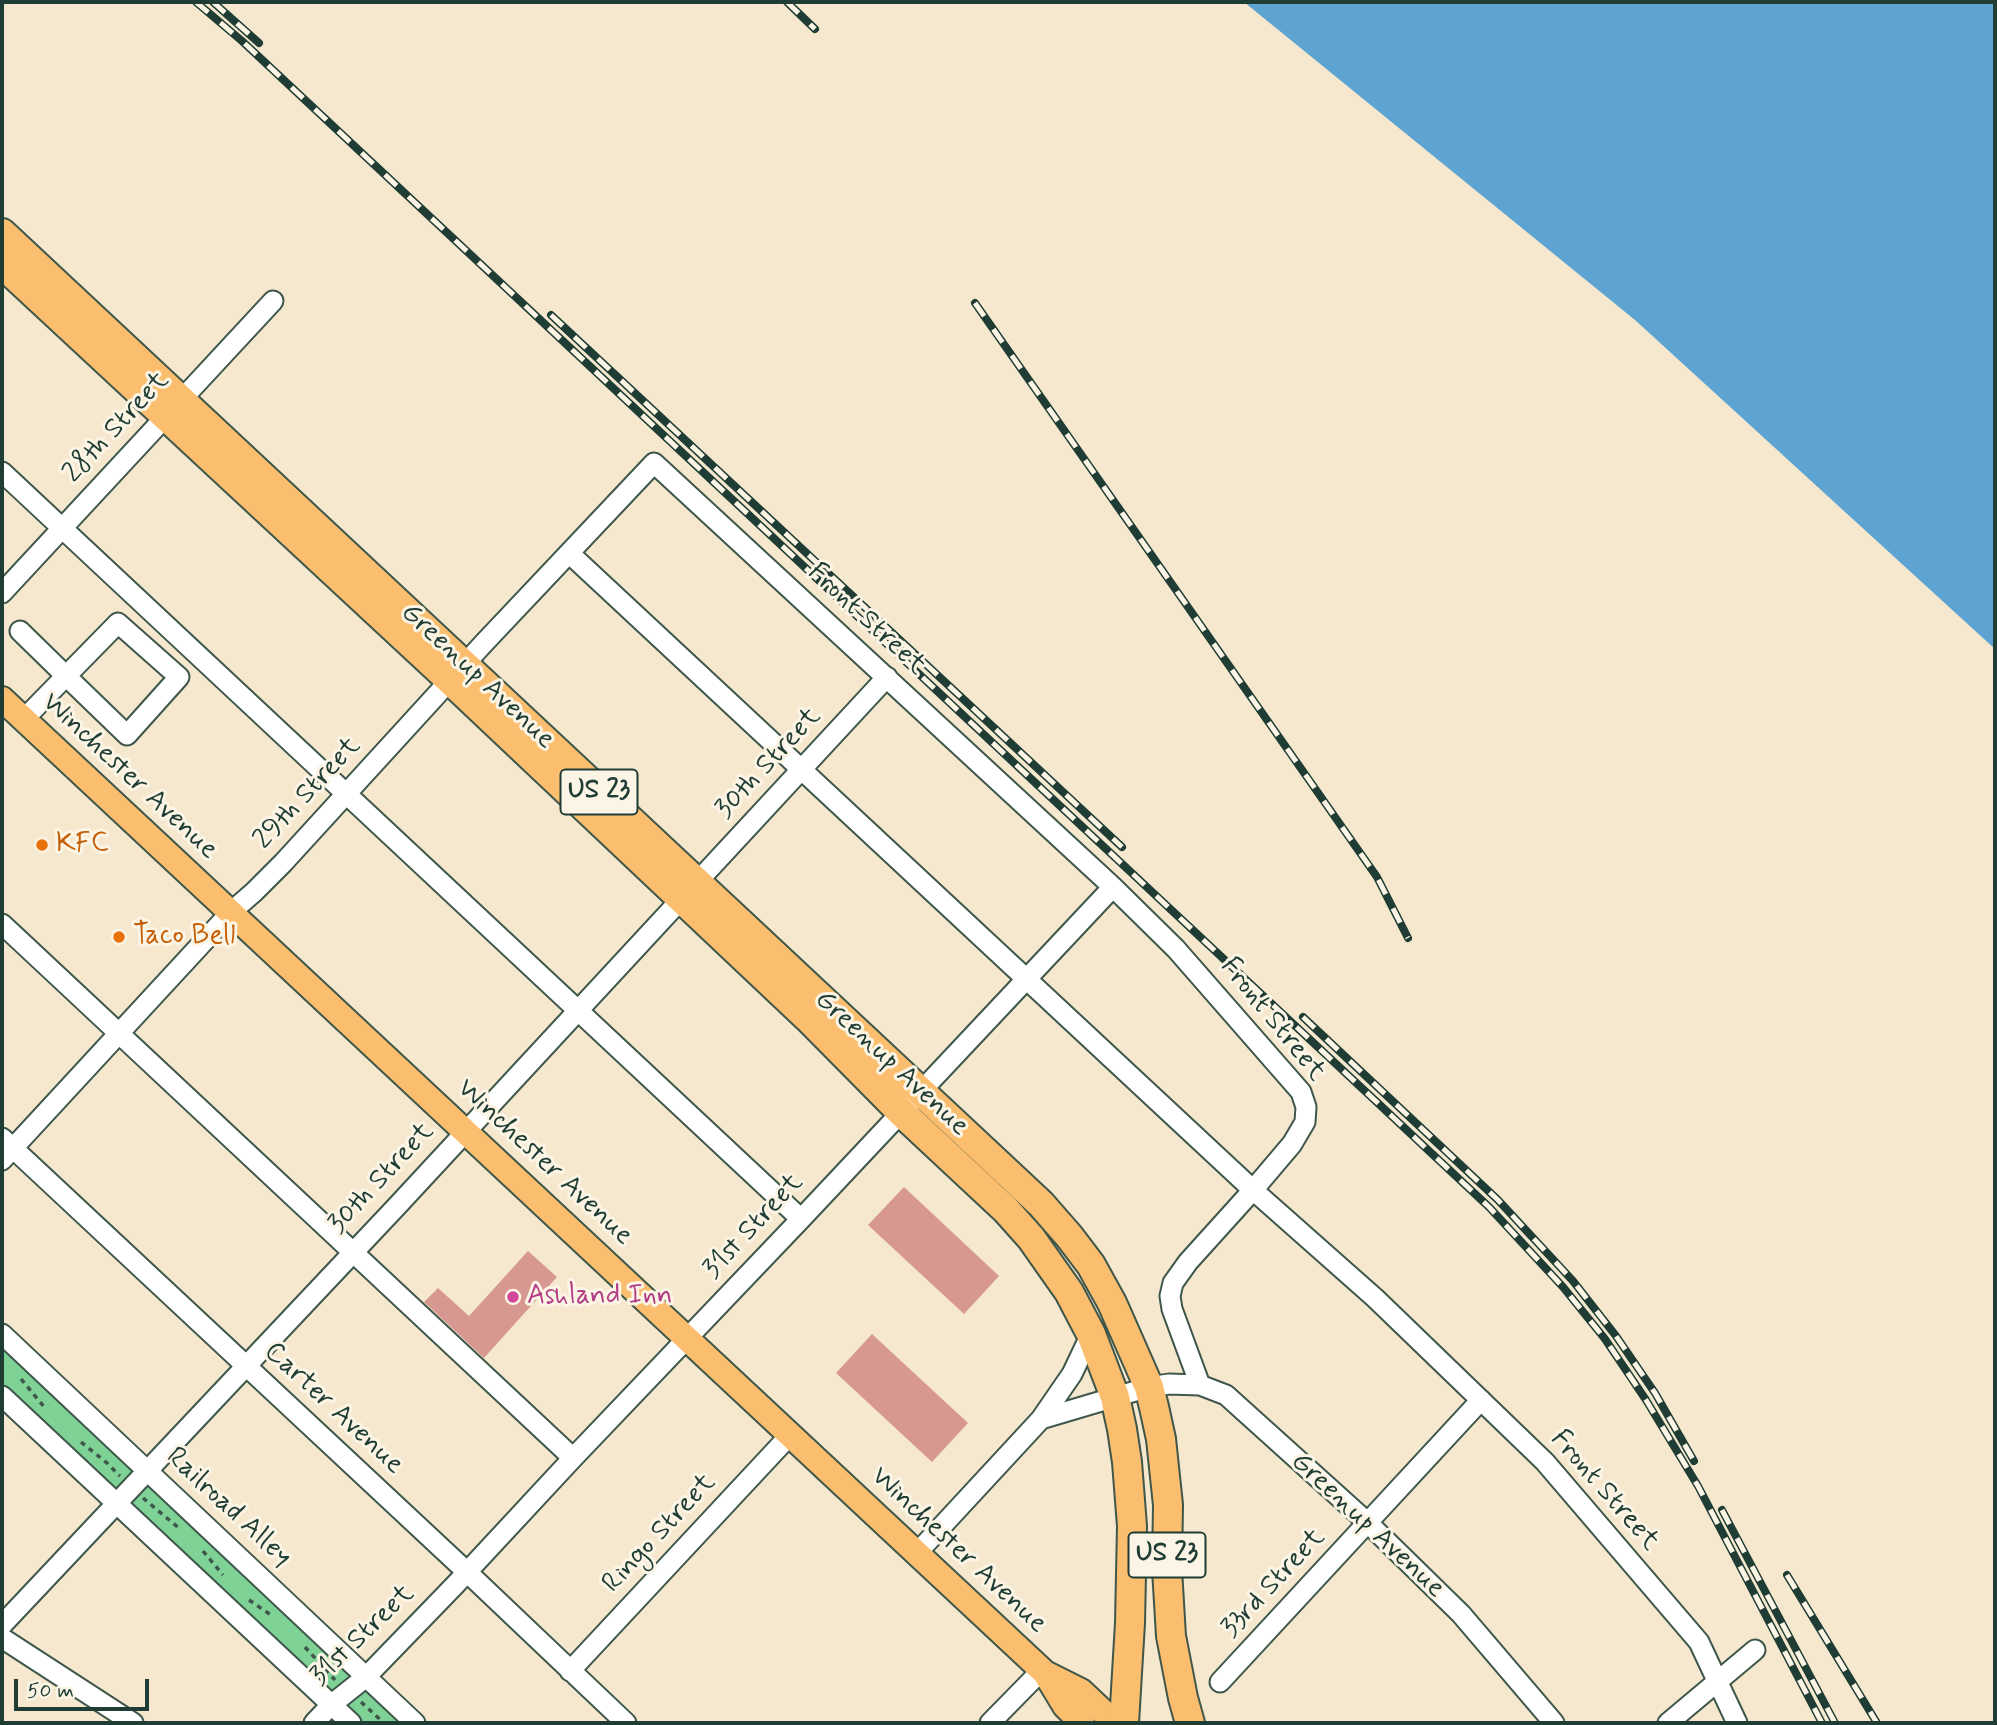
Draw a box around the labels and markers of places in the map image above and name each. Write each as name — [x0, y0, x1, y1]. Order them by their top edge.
place label: KFC — [56, 828, 109, 862]
marker: KFC — [34, 837, 50, 853]
place label: Taco Bell — [133, 920, 235, 954]
marker: Taco Bell — [111, 929, 127, 945]
place label: Ashland Inn — [527, 1280, 673, 1314]
marker: Ashland Inn — [505, 1289, 521, 1305]

